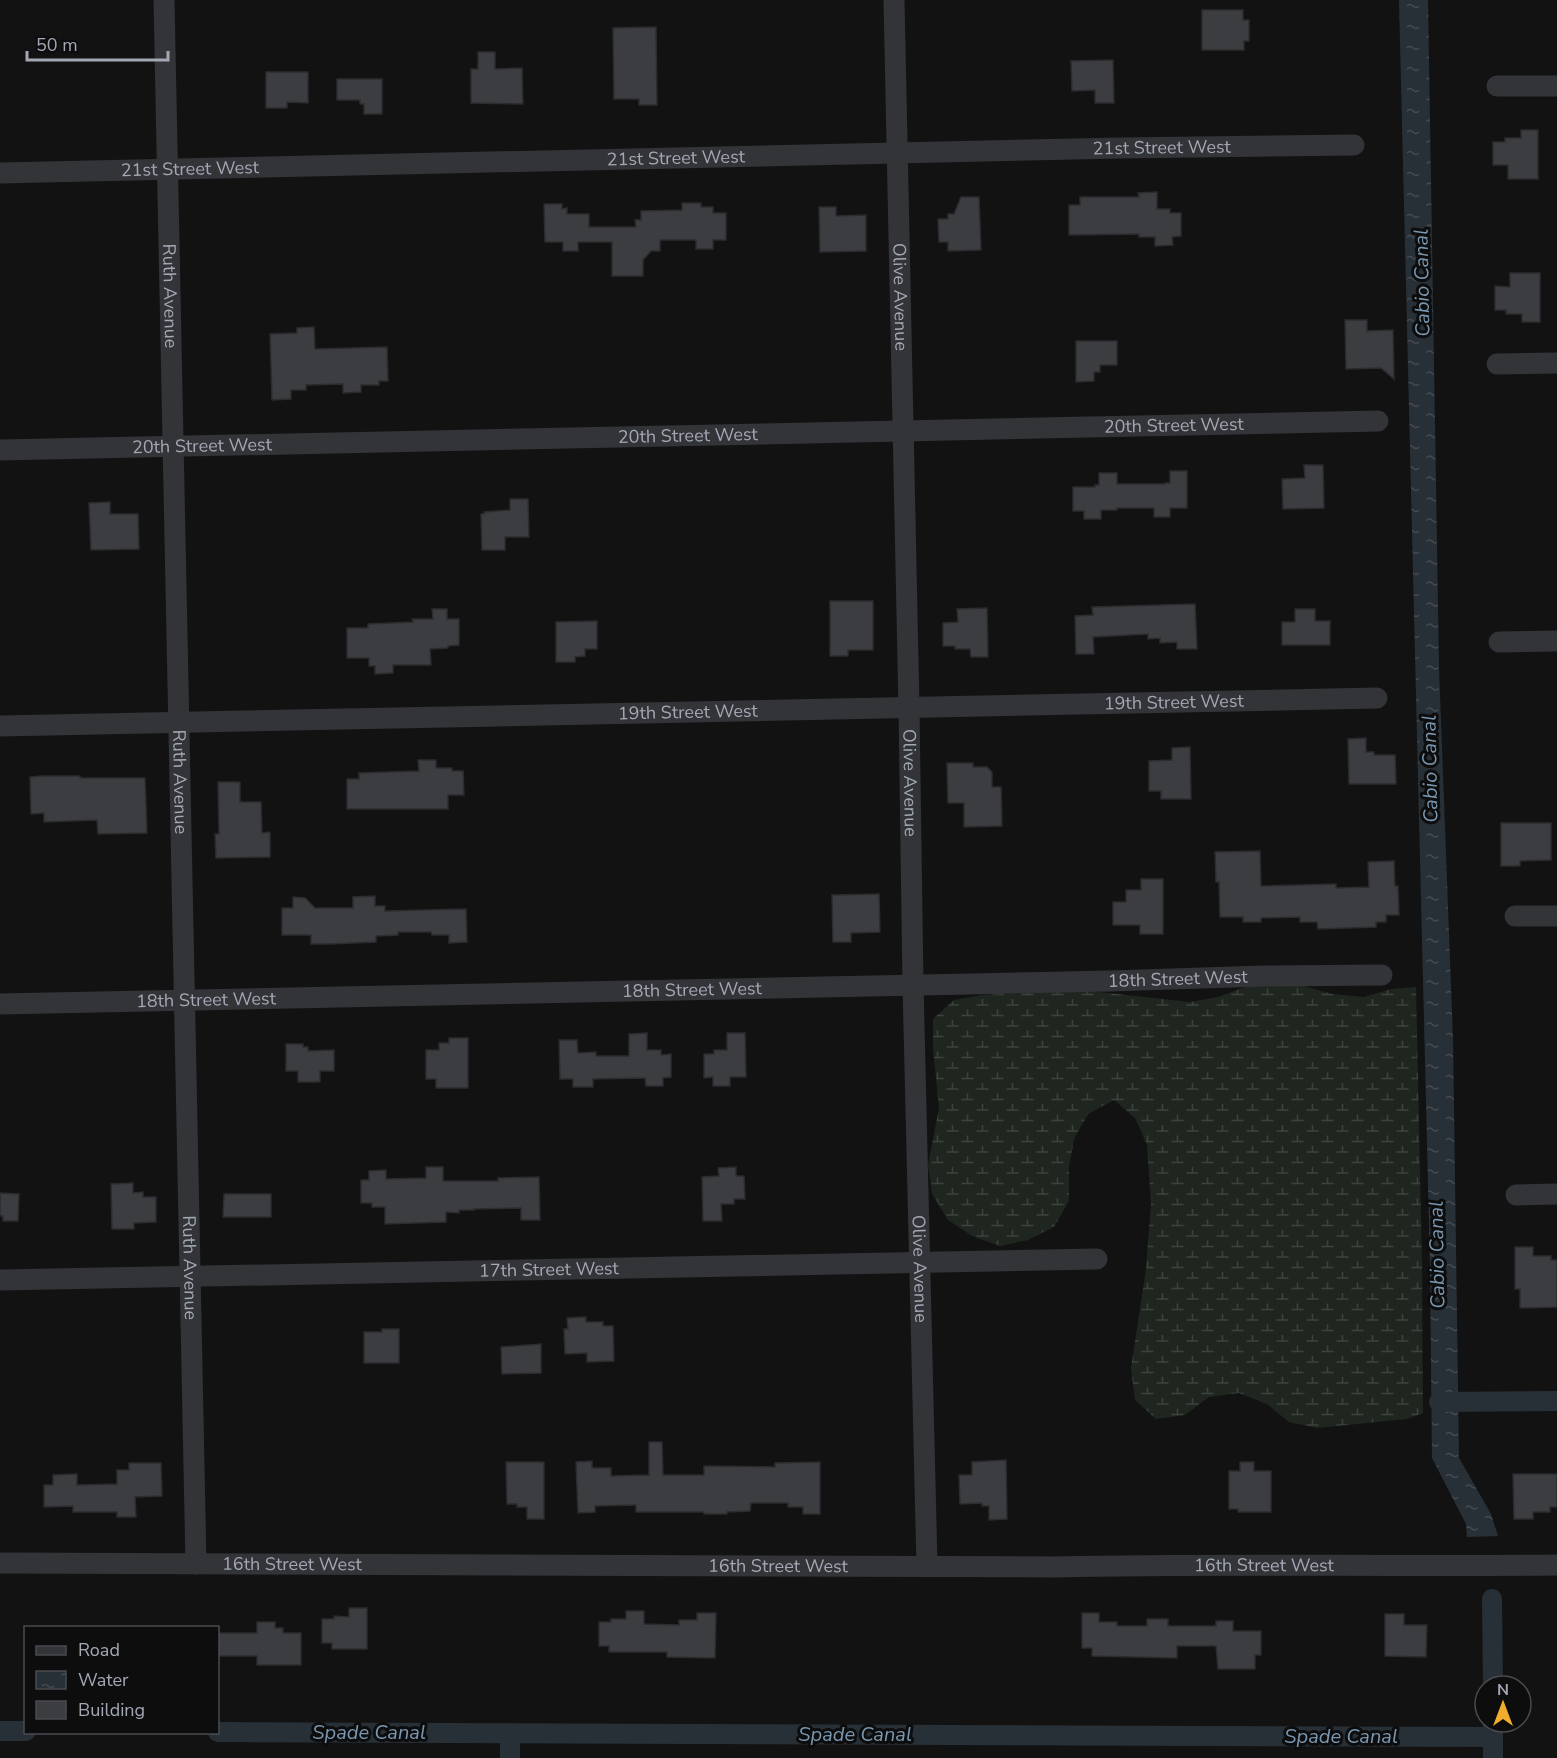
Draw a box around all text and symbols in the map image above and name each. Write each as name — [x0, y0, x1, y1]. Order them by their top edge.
scale bar — [27, 24, 168, 62]
text: 50 m — [36, 33, 78, 57]
street label: 21st Street West — [1092, 135, 1232, 161]
street label: 21st Street West — [606, 144, 746, 171]
street label: 21st Street West — [121, 155, 260, 182]
water label: Cabio Canal — [1408, 229, 1436, 337]
street label: Ruth Avenue — [157, 243, 183, 348]
street label: Olive Avenue — [887, 243, 913, 351]
street label: 20th Street West — [1104, 412, 1245, 439]
street label: 20th Street West — [618, 422, 759, 449]
street label: 20th Street West — [132, 432, 273, 459]
street label: 19th Street West — [1104, 689, 1245, 716]
street label: 19th Street West — [618, 699, 759, 725]
water label: Cabio Canal — [1416, 715, 1444, 823]
street label: Ruth Avenue — [167, 729, 193, 834]
street label: Olive Avenue — [897, 729, 923, 837]
street label: 18th Street West — [1107, 964, 1249, 993]
street label: 18th Street West — [622, 976, 763, 1003]
street label: 18th Street West — [136, 986, 277, 1013]
water label: Cabio Canal — [1423, 1201, 1451, 1309]
street label: Olive Avenue — [907, 1214, 933, 1323]
street label: Ruth Avenue — [177, 1215, 203, 1320]
street label: 17th Street West — [479, 1256, 620, 1283]
street label: 16th Street West — [222, 1552, 363, 1576]
street label: 16th Street West — [1194, 1553, 1335, 1577]
street label: 16th Street West — [708, 1554, 849, 1578]
legend — [24, 1626, 219, 1734]
text: Road — [78, 1638, 120, 1662]
text: Water — [78, 1668, 129, 1692]
north arrow — [1473, 1674, 1533, 1734]
text: N — [1497, 1679, 1509, 1701]
text: Building — [78, 1698, 145, 1722]
water label: Spade Canal — [312, 1719, 426, 1746]
water label: Spade Canal — [798, 1721, 912, 1748]
water label: Spade Canal — [1284, 1723, 1398, 1750]

